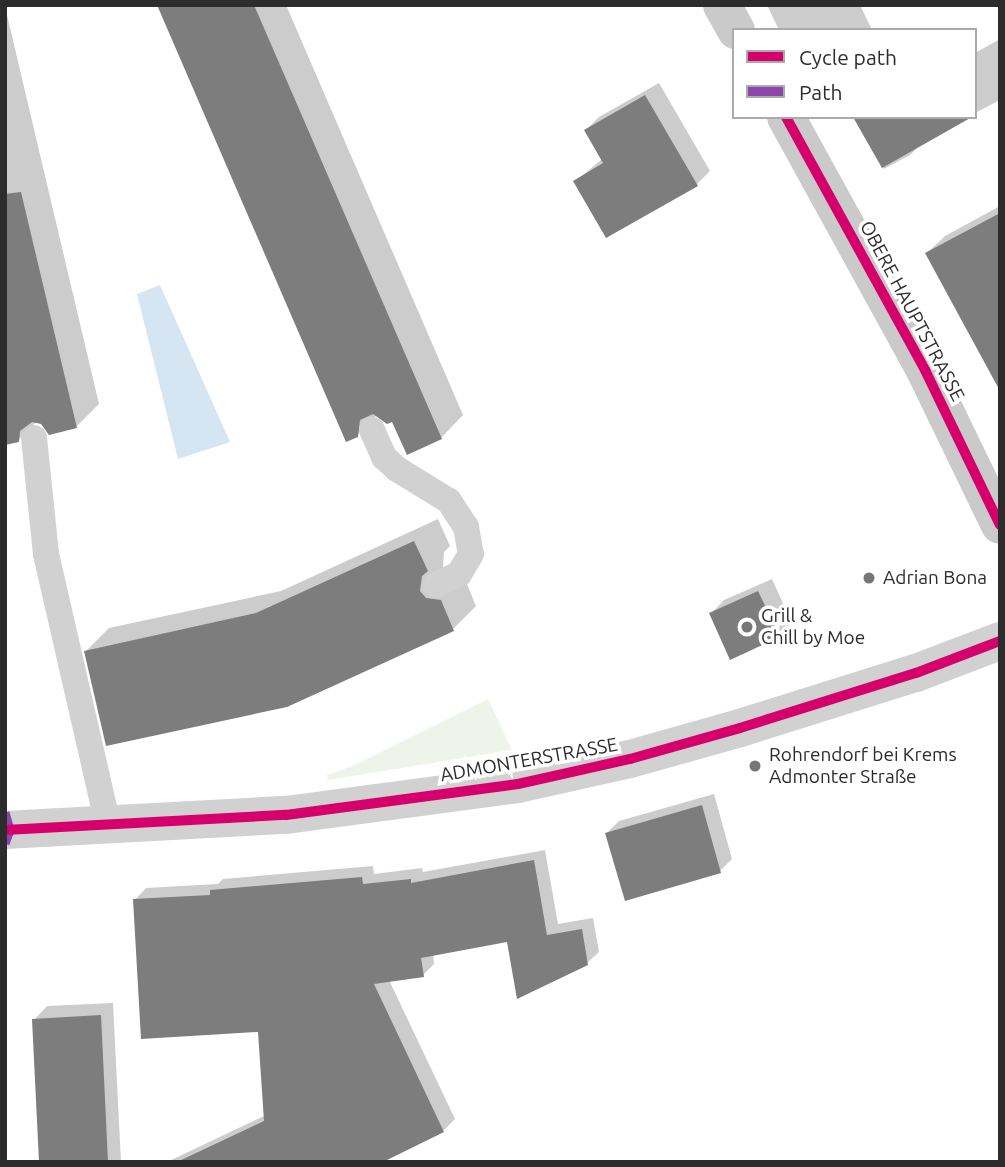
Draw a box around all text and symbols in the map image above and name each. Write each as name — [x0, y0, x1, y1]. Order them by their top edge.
legend — [732, 28, 977, 119]
text: Cycle path — [799, 45, 897, 69]
text: Path — [799, 80, 842, 104]
street label: OBERE HAUPTSTRASSE — [855, 217, 969, 405]
place label: Adrian Bona — [883, 567, 987, 589]
marker: Adrian Bona — [861, 570, 877, 586]
place label: Grill & Chill by Moe — [761, 605, 865, 649]
marker: Grill & Chill by Moe — [739, 619, 755, 635]
street label: ADMONTERSTRASSE — [439, 733, 619, 787]
place label: Rohrendorf bei Krems Admonter Straße — [769, 744, 957, 788]
marker: Rohrendorf bei Krems Admonter Straße — [747, 758, 763, 774]

